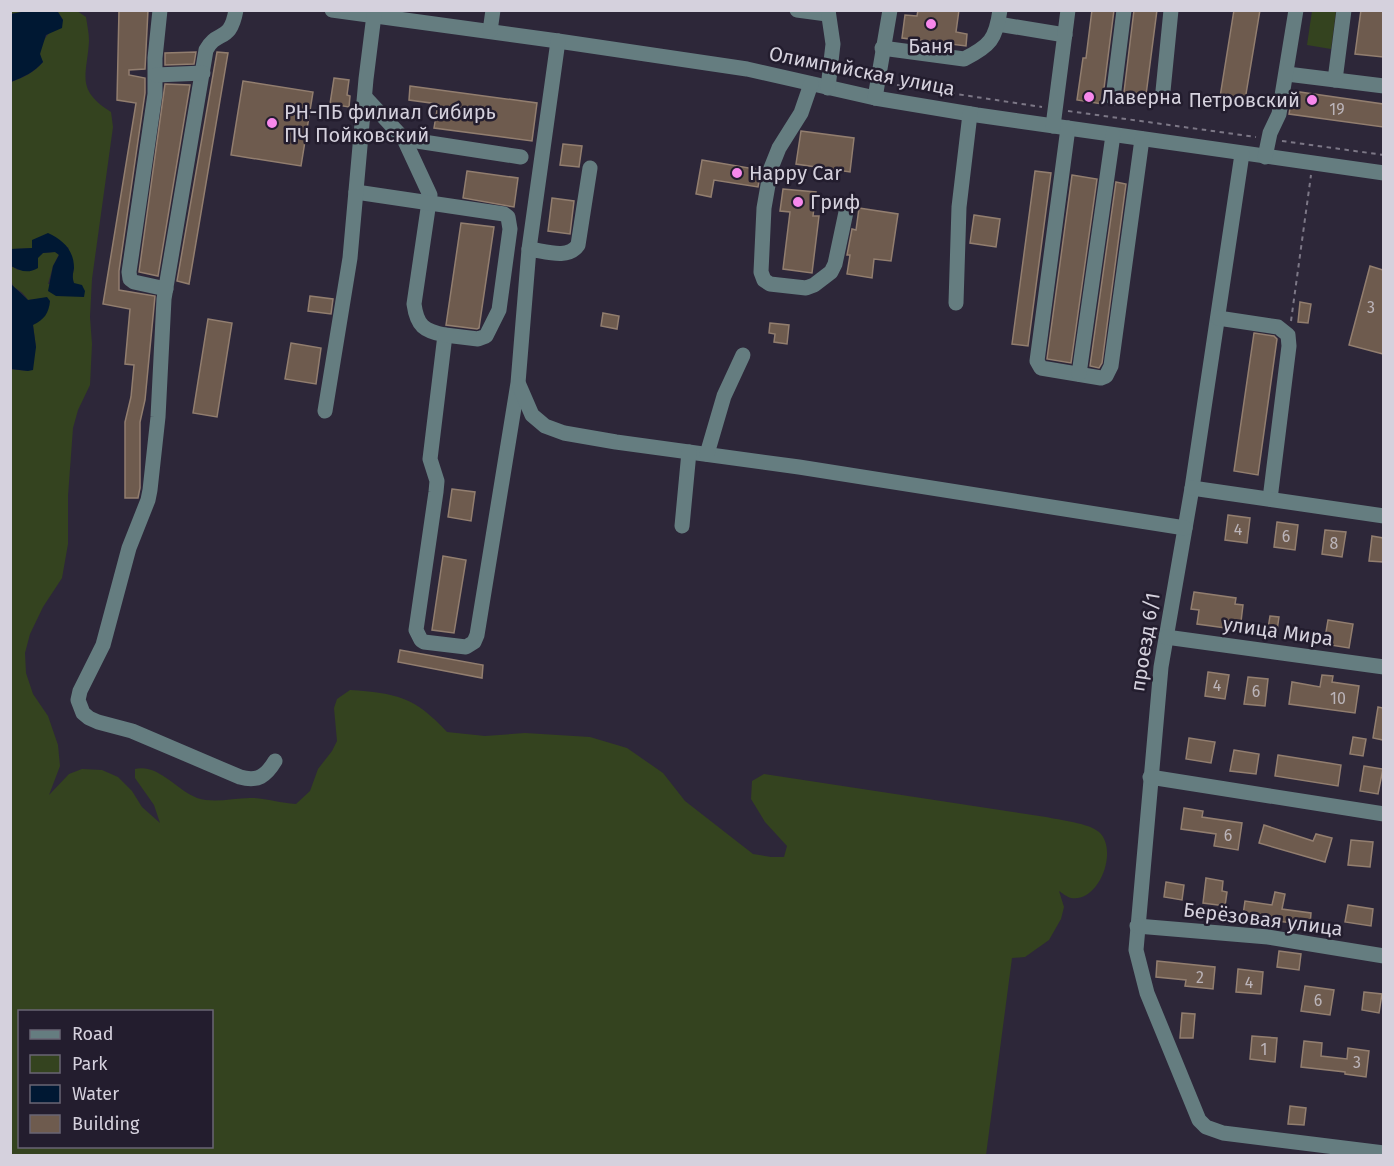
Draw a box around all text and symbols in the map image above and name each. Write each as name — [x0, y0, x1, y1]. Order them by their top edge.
marker: Баня — [924, 17, 938, 31]
place label: Баня — [908, 34, 954, 58]
street label: Олимпийская улица — [767, 41, 957, 101]
place label: Лаверна — [1101, 85, 1182, 109]
place label: Петровский — [1188, 88, 1300, 112]
marker: Лаверна — [1082, 90, 1096, 104]
marker: Петровский — [1305, 93, 1319, 107]
place label: РН-ПБ филиал Сибирь ПЧ Пойковский — [284, 100, 496, 147]
house number: 19 — [1329, 100, 1345, 119]
marker: РН-ПБ филиал Сибирь ПЧ Пойковский — [265, 116, 279, 130]
place label: Happy Car — [749, 161, 842, 185]
marker: Happy Car — [730, 166, 744, 180]
place label: Гриф — [810, 190, 860, 214]
marker: Гриф — [791, 195, 805, 209]
house number: 3 — [1367, 298, 1375, 317]
house number: 4 — [1234, 520, 1243, 539]
house number: 6 — [1282, 527, 1290, 546]
house number: 8 — [1330, 534, 1339, 553]
street label: проезд 6/1 — [1125, 591, 1165, 693]
street label: улица Мира — [1221, 611, 1335, 651]
house number: 4 — [1213, 676, 1222, 695]
house number: 6 — [1252, 682, 1260, 701]
house number: 10 — [1330, 689, 1346, 708]
house number: 6 — [1224, 826, 1232, 845]
street label: Берёзовая улица — [1182, 897, 1344, 941]
house number: 2 — [1196, 968, 1204, 987]
house number: 4 — [1245, 973, 1254, 992]
house number: 6 — [1314, 991, 1322, 1010]
legend — [18, 1010, 213, 1148]
text: Road — [72, 1023, 114, 1045]
house number: 1 — [1261, 1040, 1267, 1059]
text: Park — [72, 1053, 108, 1075]
house number: 3 — [1353, 1053, 1361, 1072]
text: Water — [72, 1083, 119, 1105]
text: Building — [72, 1113, 140, 1135]

